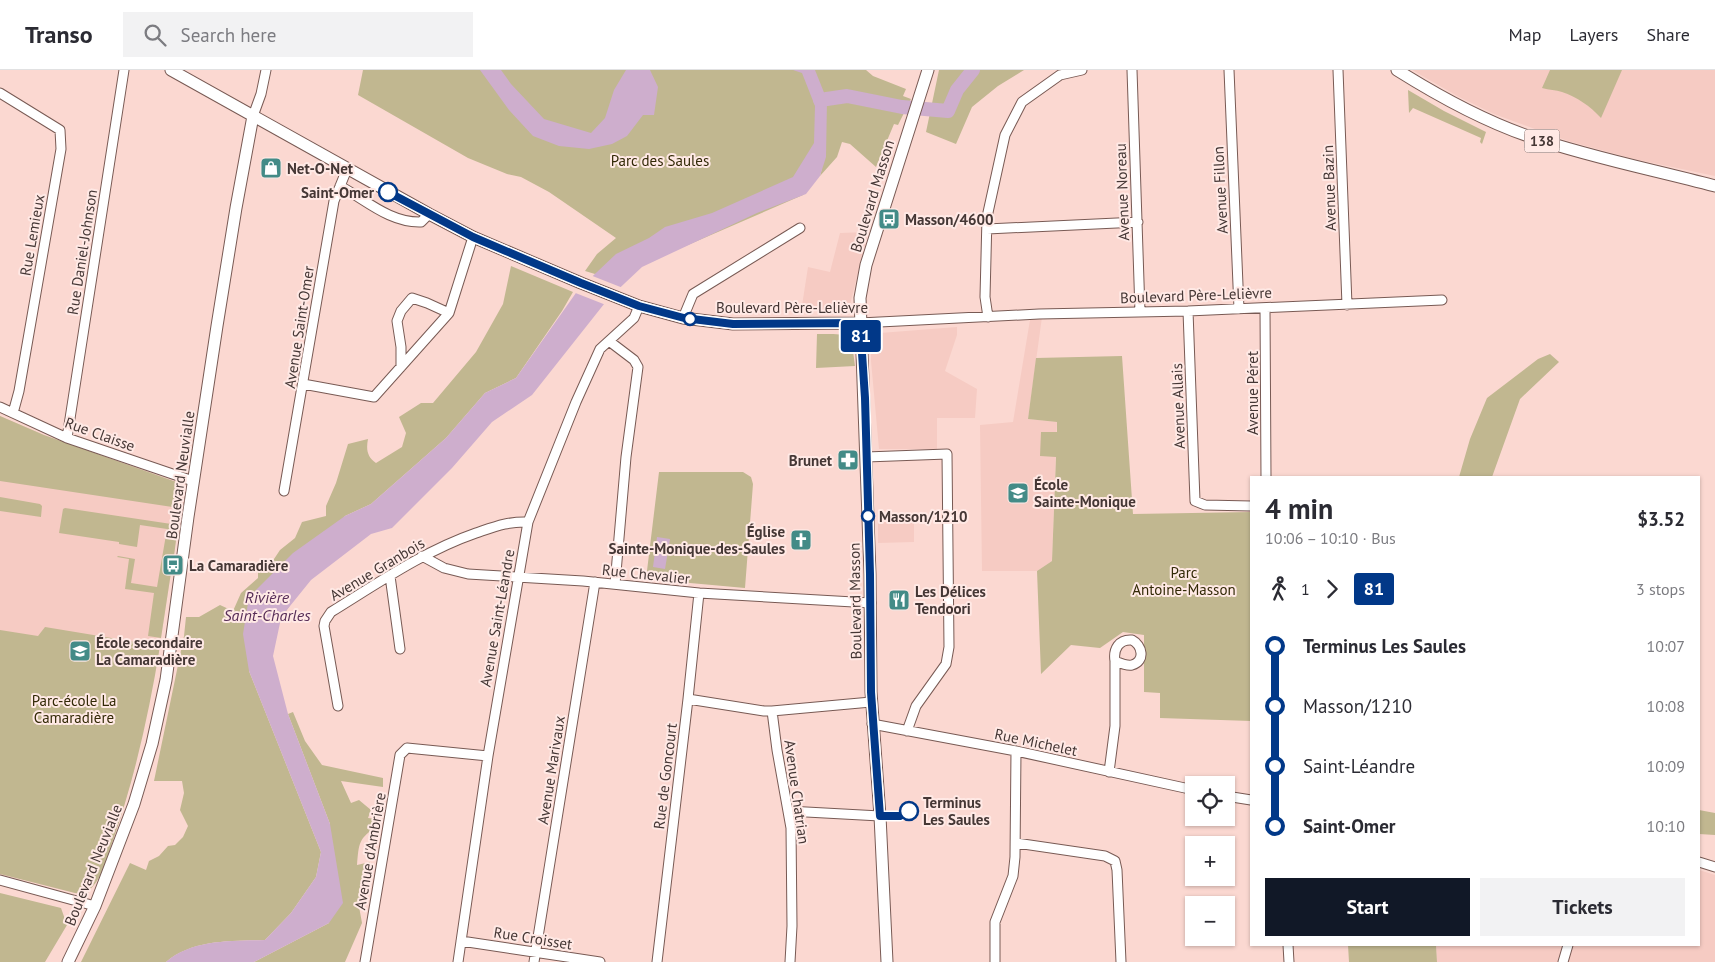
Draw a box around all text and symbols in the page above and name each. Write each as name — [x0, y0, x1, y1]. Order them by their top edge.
search box — [123, 12, 473, 57]
text: Transo — [25, 19, 93, 50]
icon: search — [141, 21, 169, 49]
text: Search here — [181, 23, 276, 47]
text: Map — [1509, 23, 1541, 46]
text: Layers — [1569, 23, 1618, 46]
text: Share — [1646, 23, 1690, 46]
road number: 138 — [1524, 129, 1560, 152]
street label: Boulevard Masson — [846, 137, 898, 255]
street label: Avenue Noreau — [1111, 143, 1133, 241]
street label: Avenue Bazin — [1318, 145, 1340, 231]
street label: Avenue Fillon — [1208, 146, 1232, 234]
park label: Parc des Saules — [611, 151, 709, 170]
shop icon: Net-O-Net — [259, 156, 283, 180]
place label: Net-O-Net — [287, 159, 354, 178]
marker: Saint-Omer — [378, 182, 398, 202]
place label: Saint-Omer — [301, 183, 375, 202]
street label: Rue Daniel-Johnson — [63, 188, 101, 316]
street label: Rue Lemieux — [15, 192, 49, 277]
bus stop icon: Masson/4600 — [877, 207, 901, 231]
place label: Masson/4600 — [905, 210, 993, 229]
street label: Avenue Saint-Omer — [280, 264, 318, 390]
street label: Boulevard Père-Lelièvre — [1120, 283, 1272, 307]
street label: Boulevard Père-Lelièvre — [716, 298, 868, 317]
unlabelled marker — [683, 312, 697, 326]
line badge: 81 — [838, 320, 884, 352]
text: 81 — [851, 324, 871, 347]
street label: Avenue Péret — [1243, 351, 1262, 435]
street label: Avenue Allais — [1167, 363, 1189, 449]
street label: Boulevard Neuvialle — [162, 410, 198, 540]
street label: Rue Claisse — [62, 413, 138, 455]
pharmacy icon: Brunet — [836, 448, 860, 472]
place label: Brunet — [789, 451, 833, 470]
place label: École Sainte-Monique — [1034, 475, 1136, 511]
school or university icon: École Sainte-Monique — [1006, 481, 1030, 505]
text: 4 min — [1265, 490, 1333, 527]
place label: Masson/1210 — [879, 507, 967, 526]
text: $3.52 — [1637, 507, 1685, 531]
marker: Masson/1210 — [861, 509, 875, 523]
place label: Église Sainte-Monique-des-Saules — [609, 522, 785, 558]
church icon: Église Sainte-Monique-des-Saules — [789, 528, 813, 552]
text: 10:06 – 10:10 · Bus — [1265, 528, 1396, 548]
street label: Avenue Granbois — [326, 533, 428, 605]
street label: Boulevard Masson — [844, 543, 866, 659]
street label: Avenue Saint-Léandre — [476, 548, 518, 688]
bus stop icon: La Camaradière — [161, 553, 185, 577]
place label: La Camaradière — [189, 556, 289, 575]
street label: Rue Chevalier — [601, 560, 691, 588]
park label: Parc Antoine-Masson — [1132, 563, 1236, 599]
icon: walk — [1265, 575, 1293, 603]
icon: forward — [1318, 575, 1346, 603]
text: 81 — [1364, 577, 1384, 600]
text: 1 — [1301, 579, 1310, 599]
text: 3 stops — [1636, 579, 1685, 599]
place label: Les Délices Tendoori — [915, 582, 986, 618]
water label: Rivière Saint-Charles — [223, 587, 311, 625]
restaurant icon: Les Délices Tendoori — [887, 588, 911, 612]
place label: École secondaire La Camaradière — [96, 633, 203, 669]
text: Terminus Les Saules — [1303, 634, 1466, 658]
text: 10:07 — [1647, 636, 1685, 656]
school or university icon: École secondaire La Camaradière — [68, 639, 92, 663]
park label: Parc-école La Camaradière — [32, 691, 116, 727]
text: Masson/1210 — [1303, 694, 1412, 718]
text: 10:08 — [1647, 696, 1685, 716]
street label: Avenue Marivaux — [533, 714, 569, 826]
street label: Rue de Goncourt — [649, 722, 681, 830]
street label: Rue Michelet — [993, 724, 1079, 760]
street label: Avenue Chatrian — [780, 739, 814, 845]
text: Saint-Léandre — [1303, 754, 1415, 778]
text: 10:09 — [1647, 756, 1685, 776]
map controls — [1185, 776, 1235, 946]
button: locate — [1185, 776, 1235, 826]
street label: Avenue d'Ambrière — [350, 791, 390, 911]
place label: Terminus Les Saules — [923, 793, 990, 829]
marker: Terminus Les Saules — [899, 801, 919, 821]
street label: Boulevard Neuvialle — [60, 802, 126, 928]
text: Saint-Omer — [1303, 814, 1395, 838]
text: 10:10 — [1647, 816, 1685, 836]
button: + — [1185, 836, 1235, 886]
button: Start — [1265, 878, 1470, 936]
button: Tickets — [1480, 878, 1685, 936]
button: − — [1185, 896, 1235, 946]
street label: Rue Croisset — [492, 922, 574, 954]

